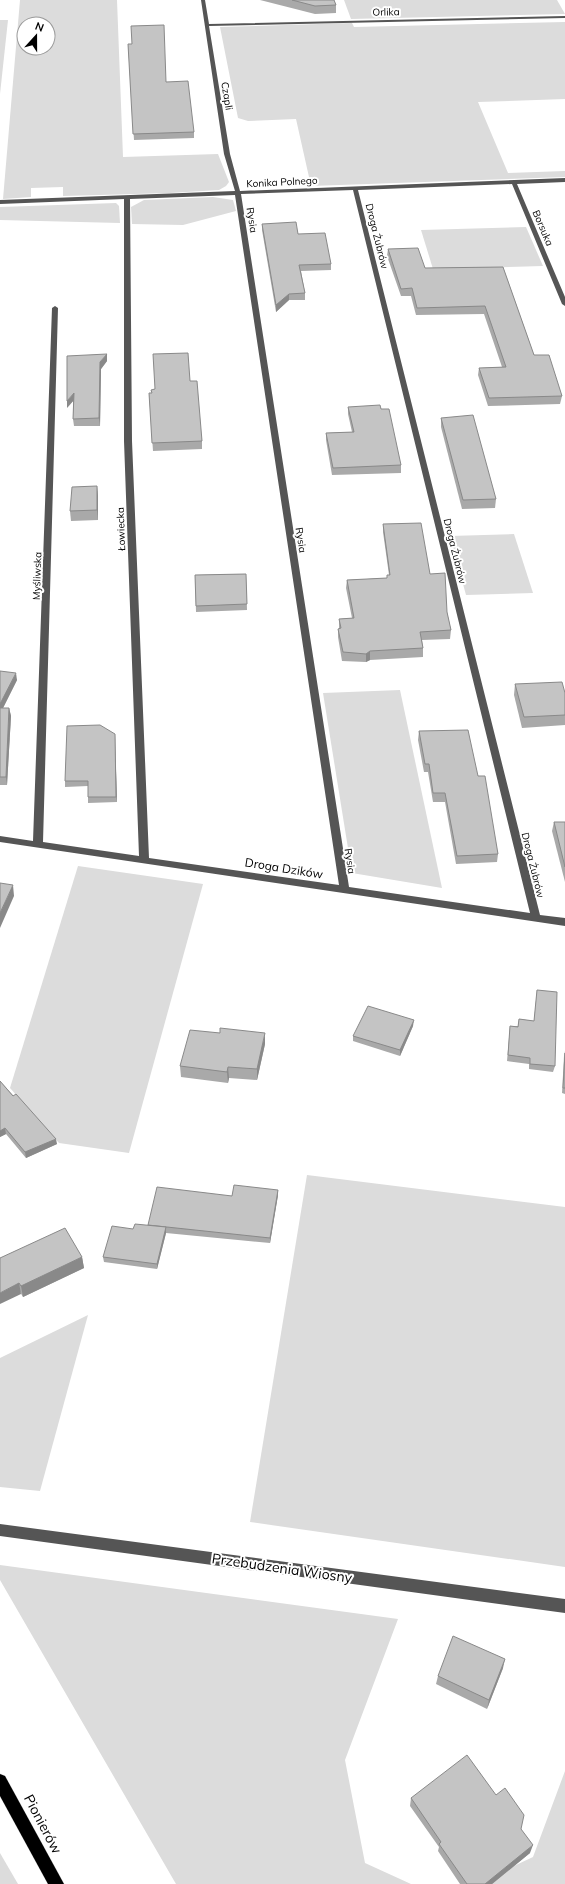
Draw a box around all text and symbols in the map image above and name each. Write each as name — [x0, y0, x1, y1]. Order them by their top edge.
street label: Orlika — [372, 5, 400, 19]
north arrow — [16, 16, 56, 56]
text: N — [33, 19, 46, 35]
street label: Czapli — [218, 81, 236, 111]
street label: Konika Polnego — [246, 174, 318, 190]
street label: Droga Żubrów — [363, 202, 391, 270]
street label: Rysia — [244, 206, 260, 234]
street label: Borsuka — [530, 208, 556, 248]
street label: Łowiecka — [114, 507, 128, 552]
street label: Droga Żubrów — [441, 517, 469, 585]
street label: Rysia — [293, 526, 309, 554]
street label: Myśliwska — [30, 552, 44, 600]
street label: Droga Żubrów — [519, 831, 547, 899]
street label: Rysia — [342, 847, 358, 875]
street label: Droga Dzików — [244, 854, 325, 882]
street label: Przebudzenia Wiosny — [211, 1549, 354, 1587]
street label: Pionierów — [20, 1791, 66, 1857]

